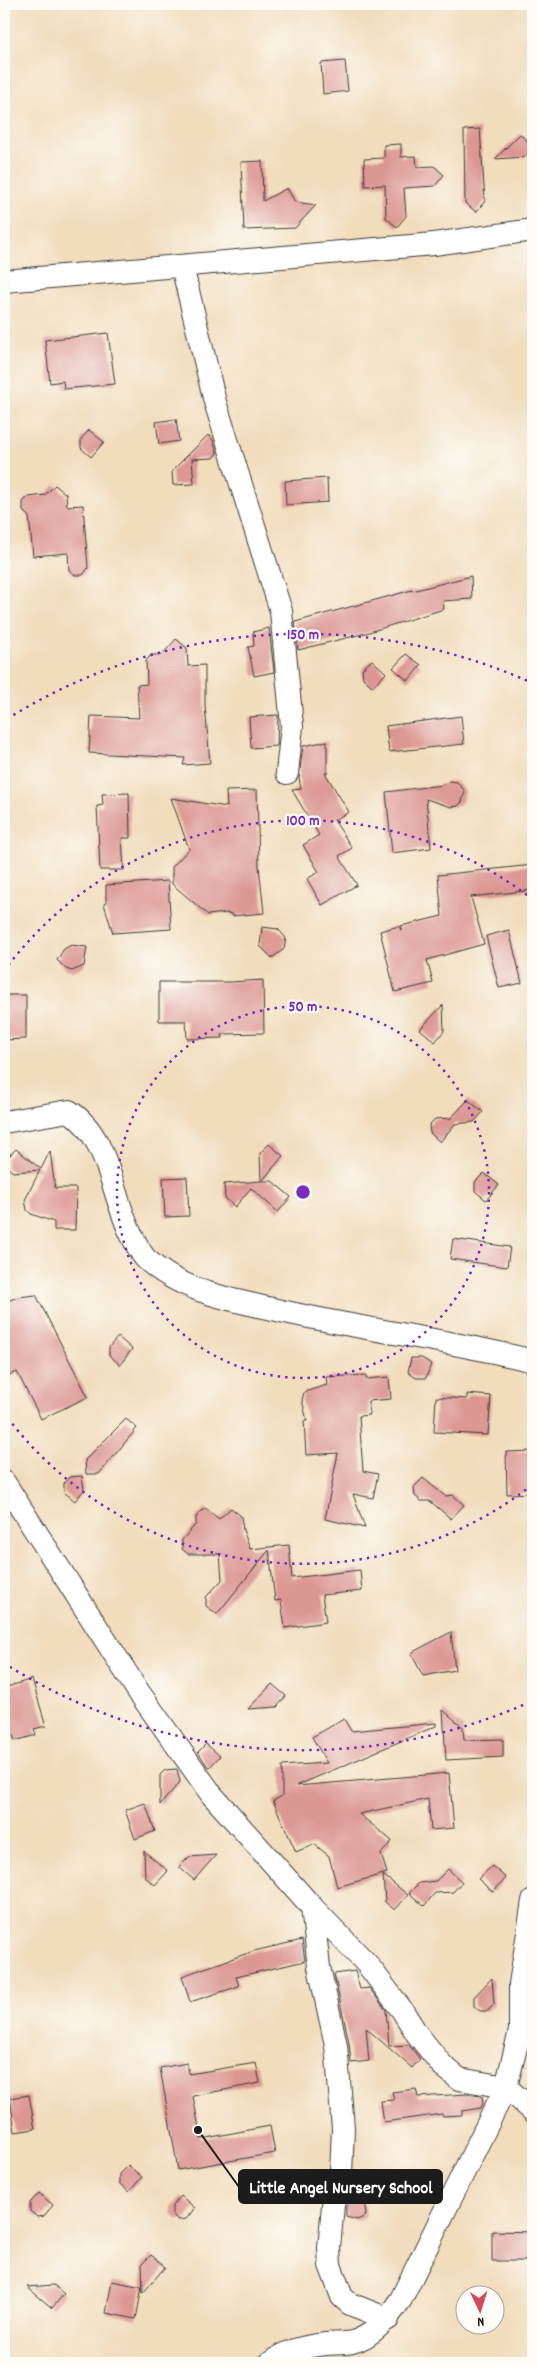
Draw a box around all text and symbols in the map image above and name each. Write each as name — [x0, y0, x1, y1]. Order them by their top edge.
text: 150 m — [287, 625, 319, 647]
text: 100 m — [286, 811, 320, 833]
text: 50 m — [289, 997, 317, 1019]
centre of rings — [294, 1183, 312, 1201]
callout: Little Angel Nursery School — [239, 2170, 442, 2203]
text: Little Angel Nursery School — [249, 2177, 433, 2202]
north arrow — [454, 2284, 504, 2334]
text: N — [477, 2311, 485, 2331]

